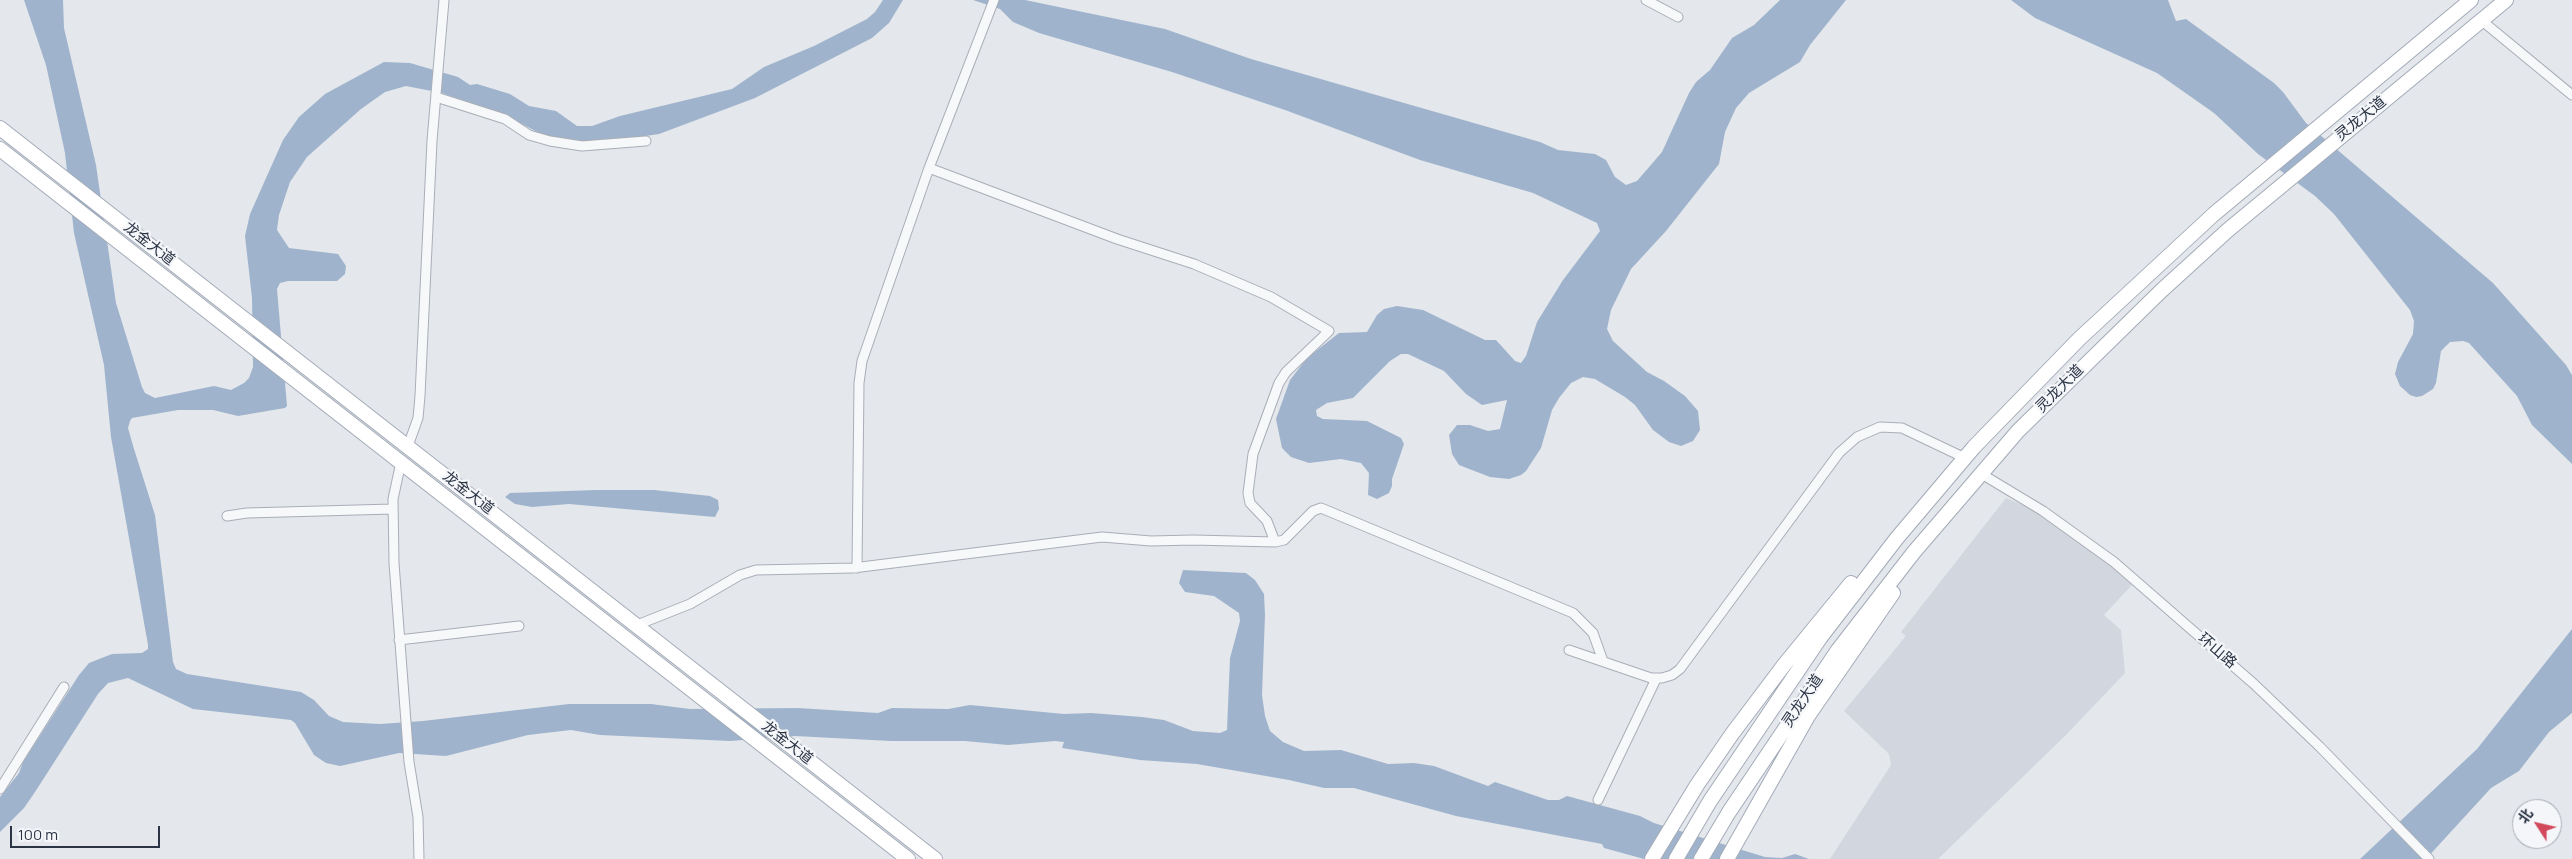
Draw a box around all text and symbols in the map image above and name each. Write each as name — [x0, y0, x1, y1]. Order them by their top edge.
street label: 灵龙大道 — [2332, 93, 2390, 145]
street label: 龙金大道 — [120, 218, 178, 270]
street label: 灵龙大道 — [2032, 361, 2088, 417]
street label: 龙金大道 — [439, 467, 497, 519]
street label: 环山路 — [2194, 629, 2240, 673]
street label: 灵龙大道 — [1779, 671, 1827, 731]
street label: 龙金大道 — [758, 717, 816, 769]
north arrow — [2512, 799, 2562, 849]
text: 北 — [2513, 805, 2537, 827]
scale bar — [12, 816, 162, 848]
text: 100 m — [18, 824, 58, 845]

